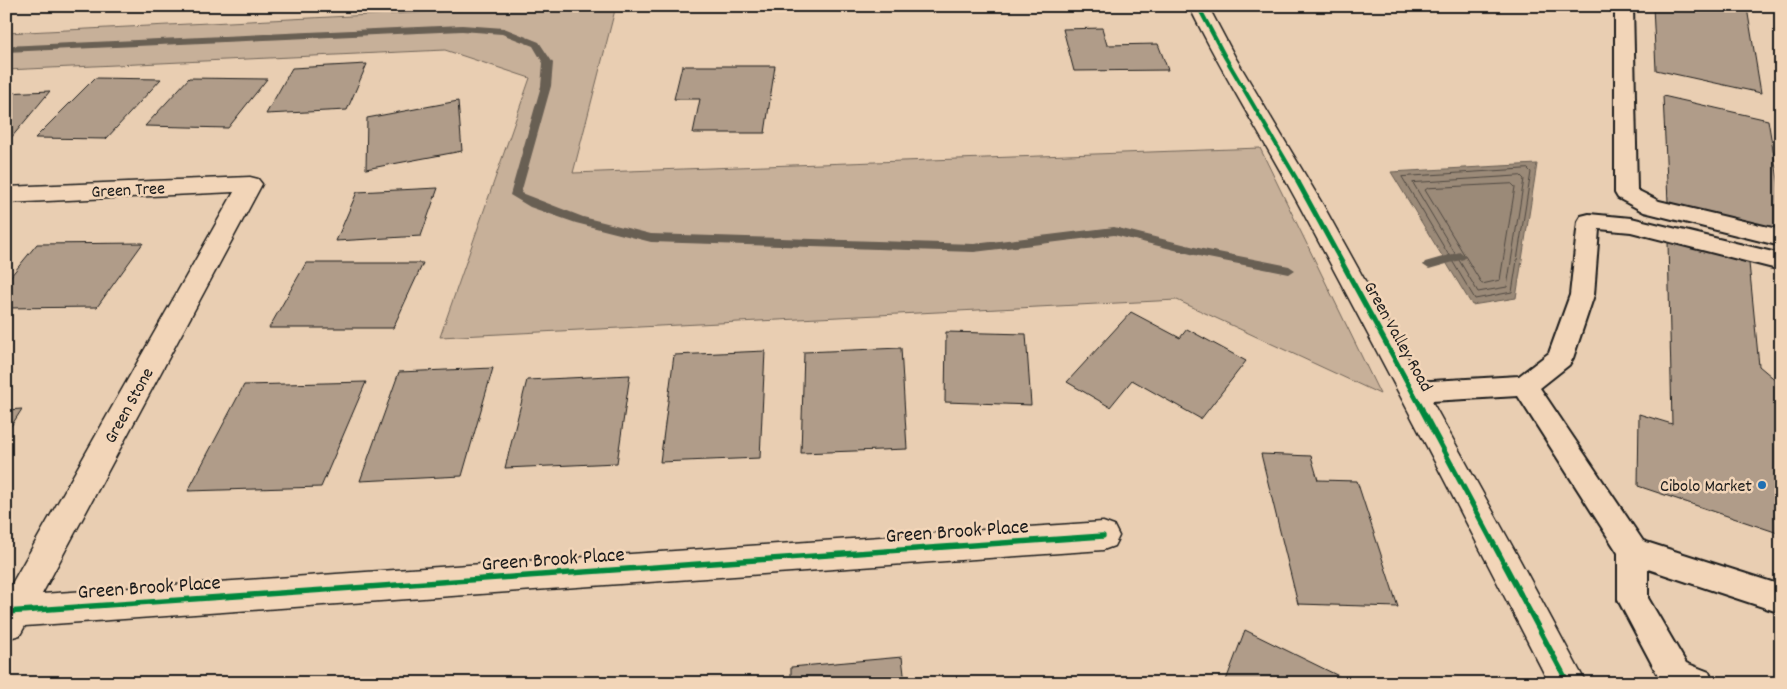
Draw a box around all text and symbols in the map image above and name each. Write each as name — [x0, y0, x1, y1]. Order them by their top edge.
street label: Green Tree — [91, 177, 166, 206]
street label: Green Valley Road — [1356, 277, 1437, 397]
street label: Green Stone — [99, 364, 161, 449]
place label: Cibolo Market — [1660, 475, 1752, 500]
marker: Cibolo Market — [1756, 479, 1768, 491]
street label: Green Brook Place — [885, 513, 1030, 553]
street label: Green Brook Place — [481, 541, 626, 581]
street label: Green Brook Place — [77, 569, 222, 609]

